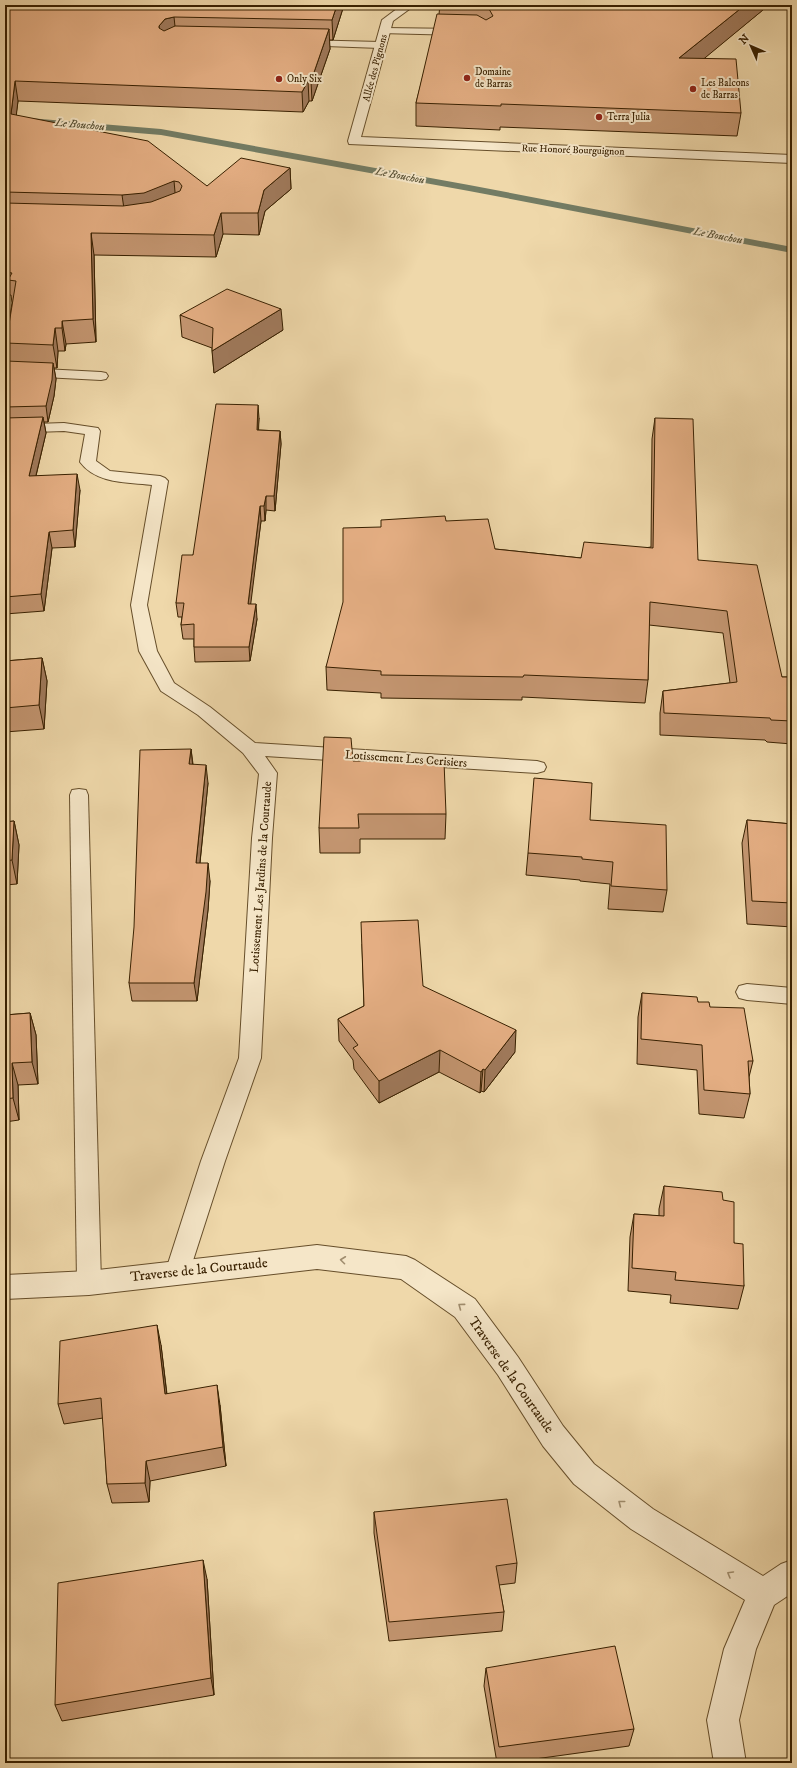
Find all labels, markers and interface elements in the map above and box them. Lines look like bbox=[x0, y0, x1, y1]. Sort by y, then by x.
north arrow bbox=[731, 26, 771, 66]
text: N bbox=[736, 31, 753, 48]
street label: Allée des Pignons bbox=[360, 32, 390, 103]
place label: Domaine de Barras bbox=[475, 66, 513, 90]
place label: Only Six bbox=[287, 73, 322, 85]
marker: Domaine de Barras bbox=[462, 73, 472, 83]
marker: Only Six bbox=[274, 74, 284, 84]
place label: Les Balcons de Barras bbox=[701, 77, 750, 101]
marker: Les Balcons de Barras bbox=[688, 84, 698, 94]
place label: Terra Julia bbox=[607, 111, 651, 123]
marker: Terra Julia bbox=[594, 112, 604, 122]
water label: Le Bouchou bbox=[54, 116, 106, 134]
street label: Rue Honoré Bourguignon bbox=[521, 142, 625, 158]
water label: Le Bouchou bbox=[373, 164, 426, 188]
water label: Le Bouchou bbox=[691, 224, 744, 248]
street label: Lotissement Les Cerisiers bbox=[345, 747, 467, 771]
street label: Lotissement Les Jardins de la Courtaude bbox=[247, 781, 275, 973]
street label: Traverse de la Courtaude bbox=[129, 1254, 269, 1286]
one-way arrow bbox=[340, 1256, 346, 1265]
one-way arrow bbox=[458, 1303, 465, 1310]
street label: Traverse de la Courtaude bbox=[464, 1313, 558, 1437]
one-way arrow bbox=[618, 1500, 625, 1507]
one-way arrow bbox=[726, 1571, 734, 1578]

